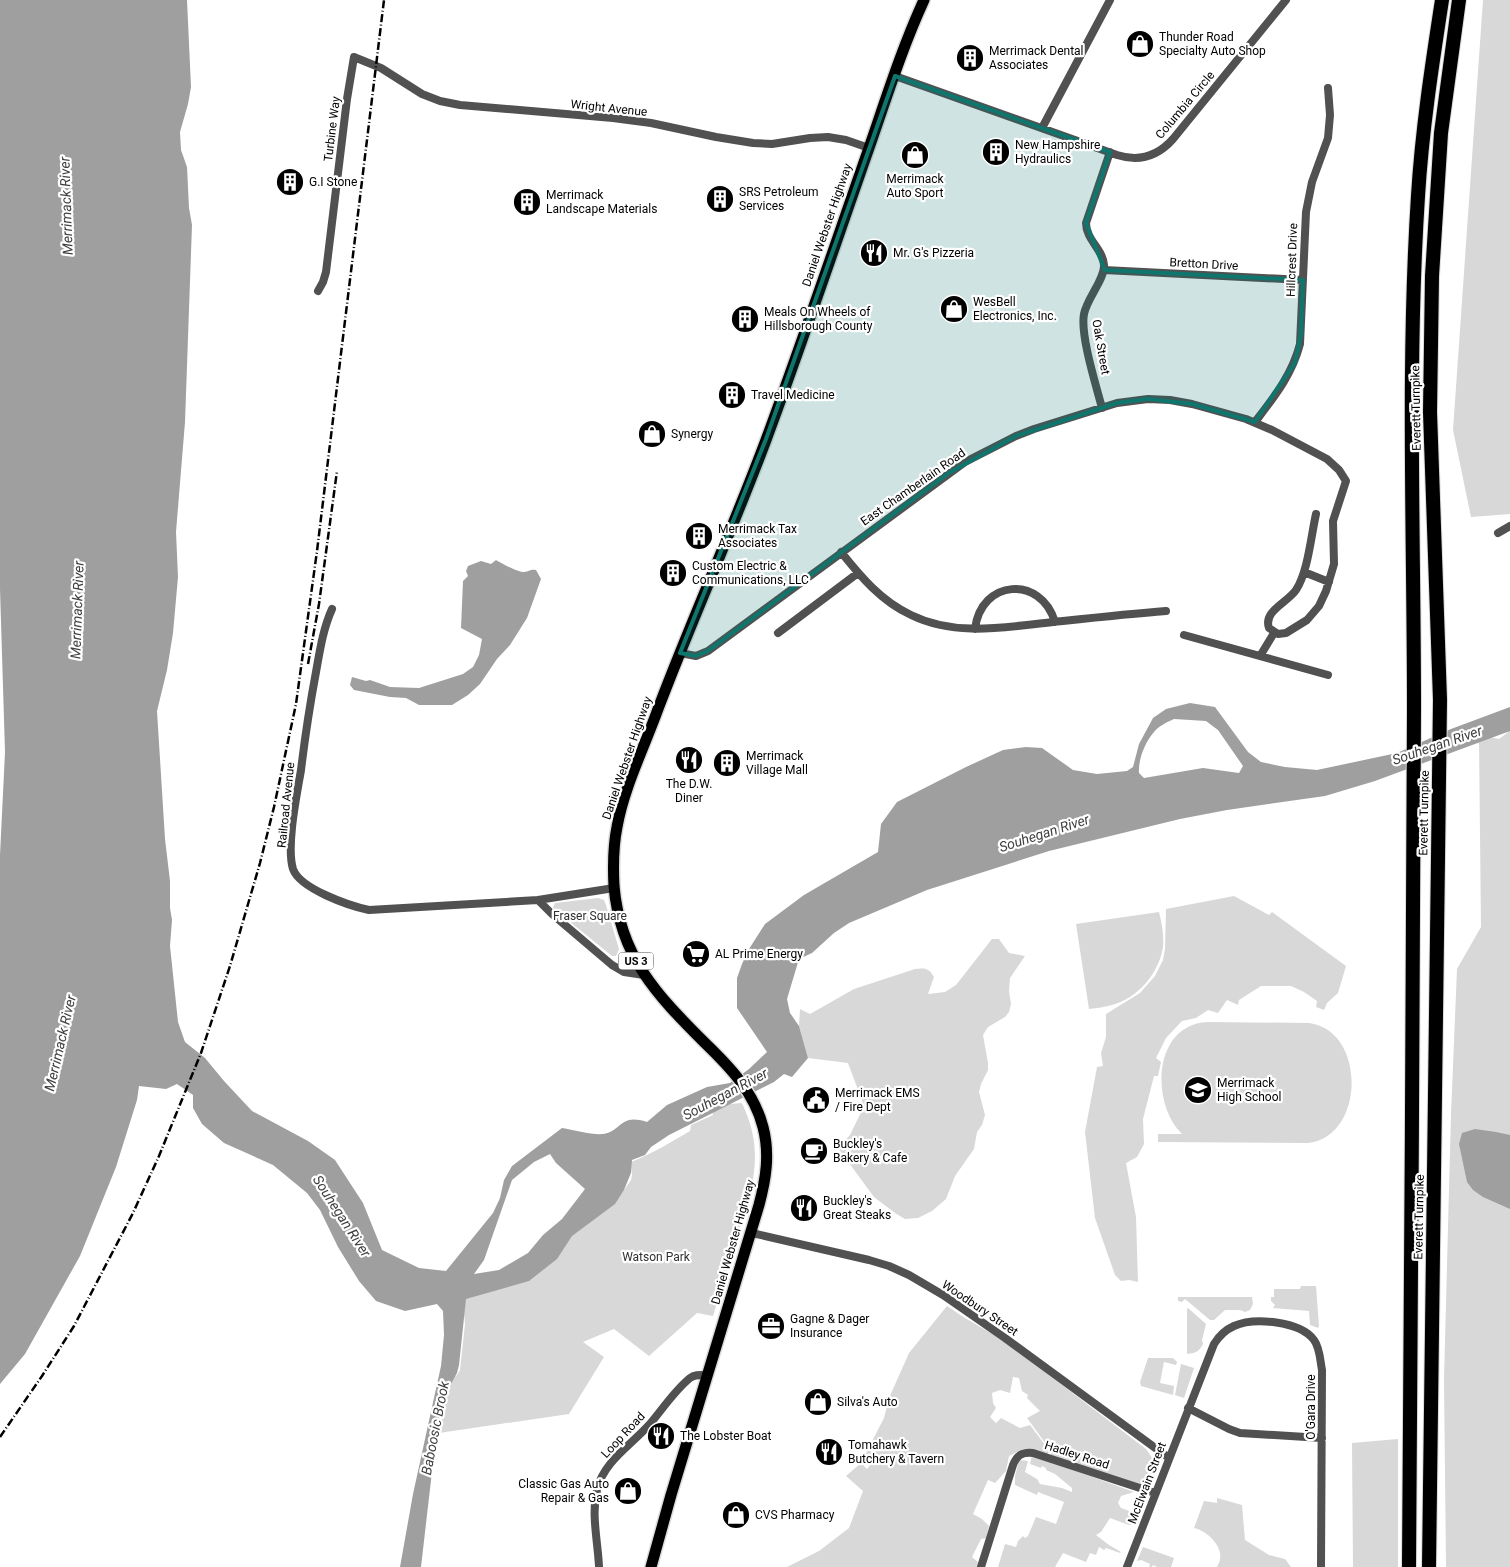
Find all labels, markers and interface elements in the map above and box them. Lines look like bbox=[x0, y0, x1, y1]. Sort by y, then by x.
shop icon: Thunder Road Specialty Auto Shop bbox=[1125, 29, 1155, 59]
place label: Thunder Road Specialty Auto Shop bbox=[1159, 30, 1266, 58]
building icon: Merrimack Dental Associates bbox=[955, 43, 985, 73]
place label: Merrimack Dental Associates bbox=[989, 44, 1084, 72]
street label: Columbia Circle bbox=[1153, 68, 1217, 142]
street label: Turbine Way bbox=[321, 95, 343, 162]
street label: Wright Avenue bbox=[570, 97, 648, 119]
building icon: New Hampshire Hydraulics bbox=[981, 137, 1011, 167]
place label: New Hampshire Hydraulics bbox=[1015, 138, 1100, 166]
shop icon: Merrimack Auto Sport bbox=[900, 140, 930, 170]
water label: Merrimack River bbox=[56, 156, 76, 255]
street label: Daniel Webster Highway bbox=[799, 161, 855, 288]
building icon: G.I Stone bbox=[275, 167, 305, 197]
place label: Merrimack Auto Sport bbox=[886, 172, 945, 200]
place label: G.I Stone bbox=[309, 175, 357, 189]
building icon: SRS Petroleum Services bbox=[705, 184, 735, 214]
place label: SRS Petroleum Services bbox=[739, 185, 819, 213]
building icon: Merrimack Landscape Materials bbox=[512, 187, 542, 217]
place label: Merrimack Landscape Materials bbox=[546, 188, 657, 216]
street label: Hillcrest Drive bbox=[1284, 223, 1300, 297]
restaurant icon: Mr. G's Pizzeria bbox=[859, 238, 889, 268]
place label: Mr. G's Pizzeria bbox=[893, 246, 974, 260]
street label: Bretton Drive bbox=[1169, 255, 1239, 273]
shop icon: WesBell Electronics, Inc. bbox=[939, 294, 969, 324]
place label: WesBell Electronics, Inc. bbox=[973, 295, 1057, 323]
building icon: Meals On Wheels of Hillsborough County bbox=[730, 304, 760, 334]
place label: Meals On Wheels of Hillsborough County bbox=[764, 305, 873, 333]
street label: Oak Street bbox=[1089, 318, 1113, 376]
street label: Everett Turnpike bbox=[1408, 365, 1424, 451]
building icon: Travel Medicine bbox=[717, 380, 747, 410]
place label: Travel Medicine bbox=[751, 388, 835, 402]
shop icon: Synergy bbox=[637, 419, 667, 449]
place label: Synergy bbox=[671, 427, 713, 441]
street label: East Chamberlain Road bbox=[858, 446, 968, 528]
building icon: Merrimack Tax Associates bbox=[684, 521, 714, 551]
place label: Merrimack Tax Associates bbox=[718, 522, 797, 550]
building icon: Custom Electric & Communications, LLC bbox=[658, 558, 688, 588]
place label: Custom Electric & Communications, LLC bbox=[692, 559, 809, 587]
water label: Merrimack River bbox=[67, 560, 87, 659]
street label: Daniel Webster Highway bbox=[599, 694, 655, 821]
water label: Souhegan River bbox=[1390, 722, 1484, 768]
restaurant icon: The D.W. Diner bbox=[674, 745, 704, 775]
building icon: Merrimack Village Mall bbox=[712, 748, 742, 778]
place label: Merrimack Village Mall bbox=[746, 749, 808, 777]
street label: Railroad Avenue bbox=[275, 761, 297, 849]
street label: Everett Turnpike bbox=[1416, 770, 1432, 856]
place label: The D.W. Diner bbox=[666, 777, 712, 805]
water label: Souhegan River bbox=[997, 811, 1091, 855]
park label: Fraser Square bbox=[553, 909, 627, 923]
supermarket icon: AL Prime Energy bbox=[681, 939, 711, 969]
place label: AL Prime Energy bbox=[715, 947, 803, 961]
road number: US 3 bbox=[618, 952, 654, 969]
water label: Merrimack River bbox=[41, 993, 79, 1093]
water label: Souhegan River bbox=[680, 1065, 771, 1123]
school or university icon: Merrimack High School bbox=[1183, 1075, 1213, 1105]
place label: Merrimack High School bbox=[1217, 1076, 1281, 1104]
public building icon: Merrimack EMS / Fire Dept bbox=[801, 1085, 831, 1115]
place label: Merrimack EMS / Fire Dept bbox=[835, 1086, 920, 1114]
cafe icon: Buckley's Bakery & Cafe bbox=[799, 1136, 829, 1166]
place label: Buckley's Bakery & Cafe bbox=[833, 1137, 907, 1165]
water label: Souhegan River bbox=[310, 1172, 374, 1260]
street label: Everett Turnpike bbox=[1411, 1174, 1427, 1260]
street label: Daniel Webster Highway bbox=[708, 1178, 758, 1306]
restaurant icon: Buckley's Great Steaks bbox=[789, 1193, 819, 1223]
place label: Buckley's Great Steaks bbox=[823, 1194, 891, 1222]
park label: Watson Park bbox=[622, 1250, 691, 1264]
street label: Woodbury Street bbox=[939, 1277, 1021, 1339]
office icon: Gagne & Dager Insurance bbox=[756, 1311, 786, 1341]
place label: Gagne & Dager Insurance bbox=[790, 1312, 869, 1340]
street label: O'Gara Drive bbox=[1304, 1374, 1318, 1440]
water label: Baboosic Brook bbox=[418, 1379, 452, 1476]
shop icon: Silva's Auto bbox=[803, 1387, 833, 1417]
place label: Silva's Auto bbox=[837, 1395, 898, 1409]
street label: Loop Road bbox=[598, 1409, 648, 1461]
restaurant icon: The Lobster Boat bbox=[646, 1421, 676, 1451]
place label: The Lobster Boat bbox=[680, 1429, 772, 1443]
restaurant icon: Tomahawk Butchery & Tavern bbox=[814, 1437, 844, 1467]
place label: Tomahawk Butchery & Tavern bbox=[848, 1438, 944, 1466]
street label: Hadley Road bbox=[1043, 1438, 1111, 1472]
street label: McElwain Street bbox=[1125, 1440, 1169, 1526]
shop icon: Classic Gas Auto Repair & Gas bbox=[613, 1476, 643, 1506]
place label: Classic Gas Auto Repair & Gas bbox=[518, 1477, 609, 1505]
shop icon: CVS Pharmacy bbox=[721, 1500, 751, 1530]
place label: CVS Pharmacy bbox=[755, 1508, 835, 1522]

